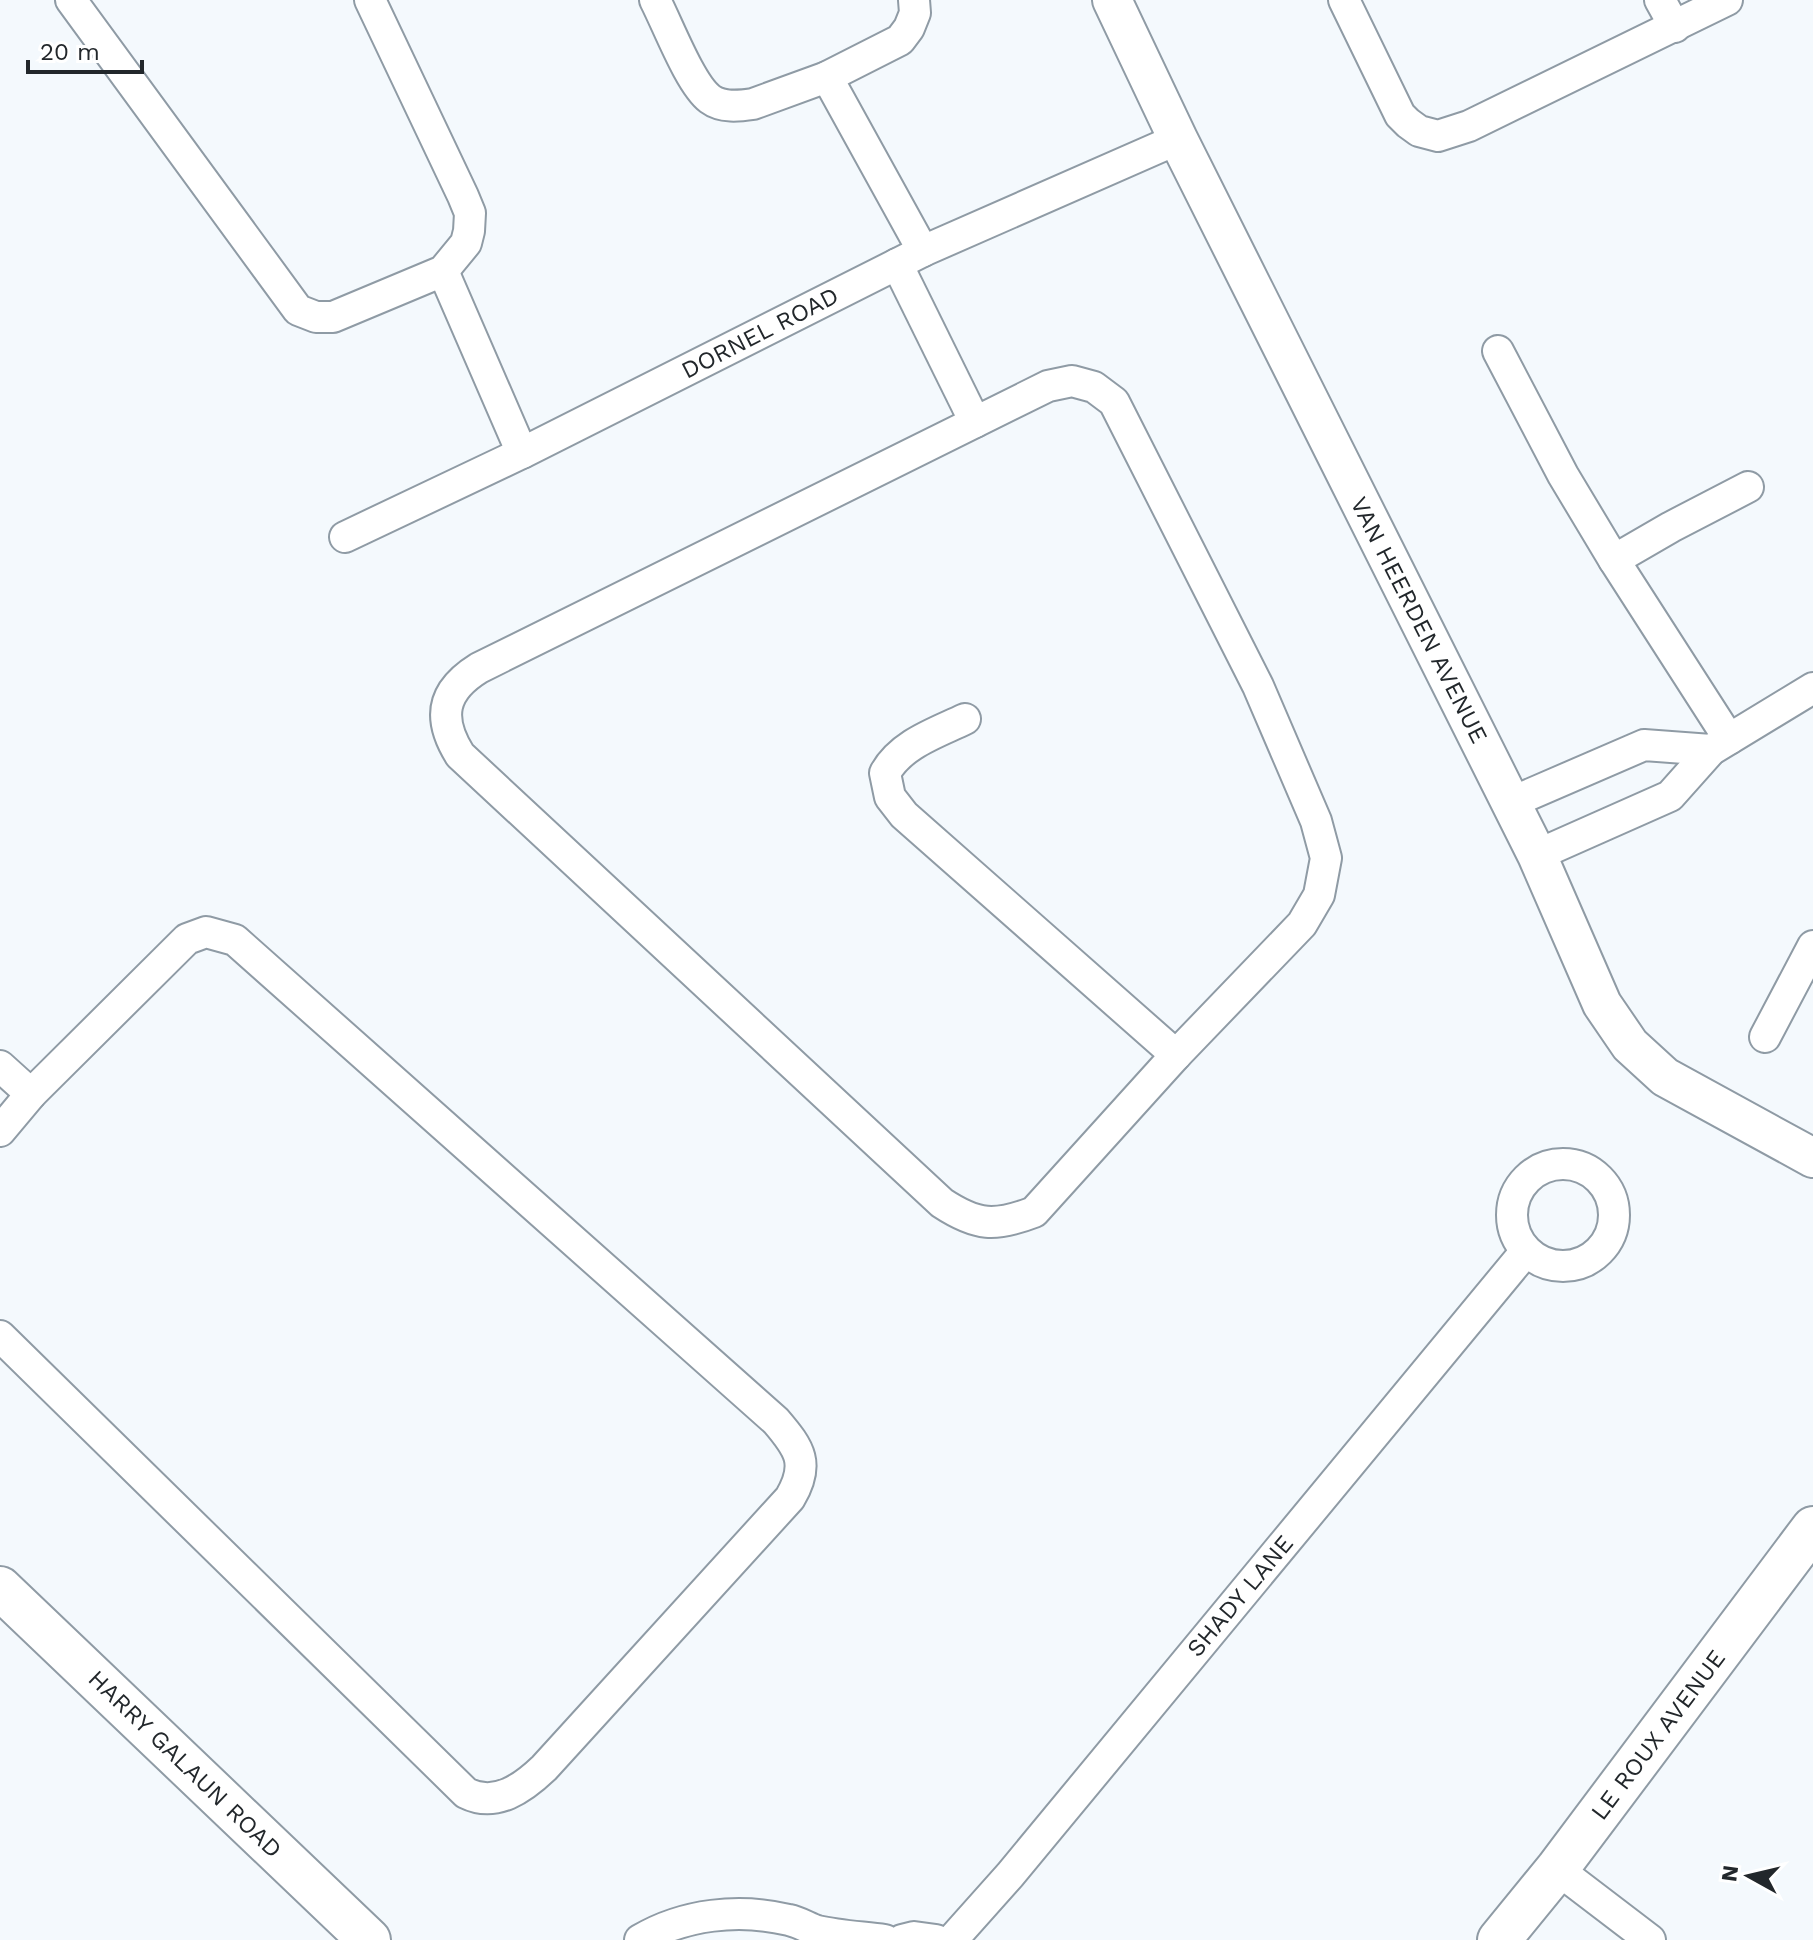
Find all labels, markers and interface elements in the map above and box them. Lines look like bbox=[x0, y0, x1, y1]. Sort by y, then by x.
scale bar bbox=[28, 24, 142, 74]
text: 20 m bbox=[40, 38, 100, 66]
street label: DORNEL ROAD bbox=[677, 281, 843, 385]
street label: VAN HEERDEN AVENUE bbox=[1345, 492, 1493, 748]
street label: SHADY LANE bbox=[1181, 1530, 1299, 1662]
street label: LE ROUX AVENUE bbox=[1585, 1645, 1731, 1825]
street label: HARRY GALAUN ROAD bbox=[83, 1664, 287, 1864]
north arrow bbox=[1709, 1836, 1789, 1916]
text: N bbox=[1716, 1863, 1743, 1883]

